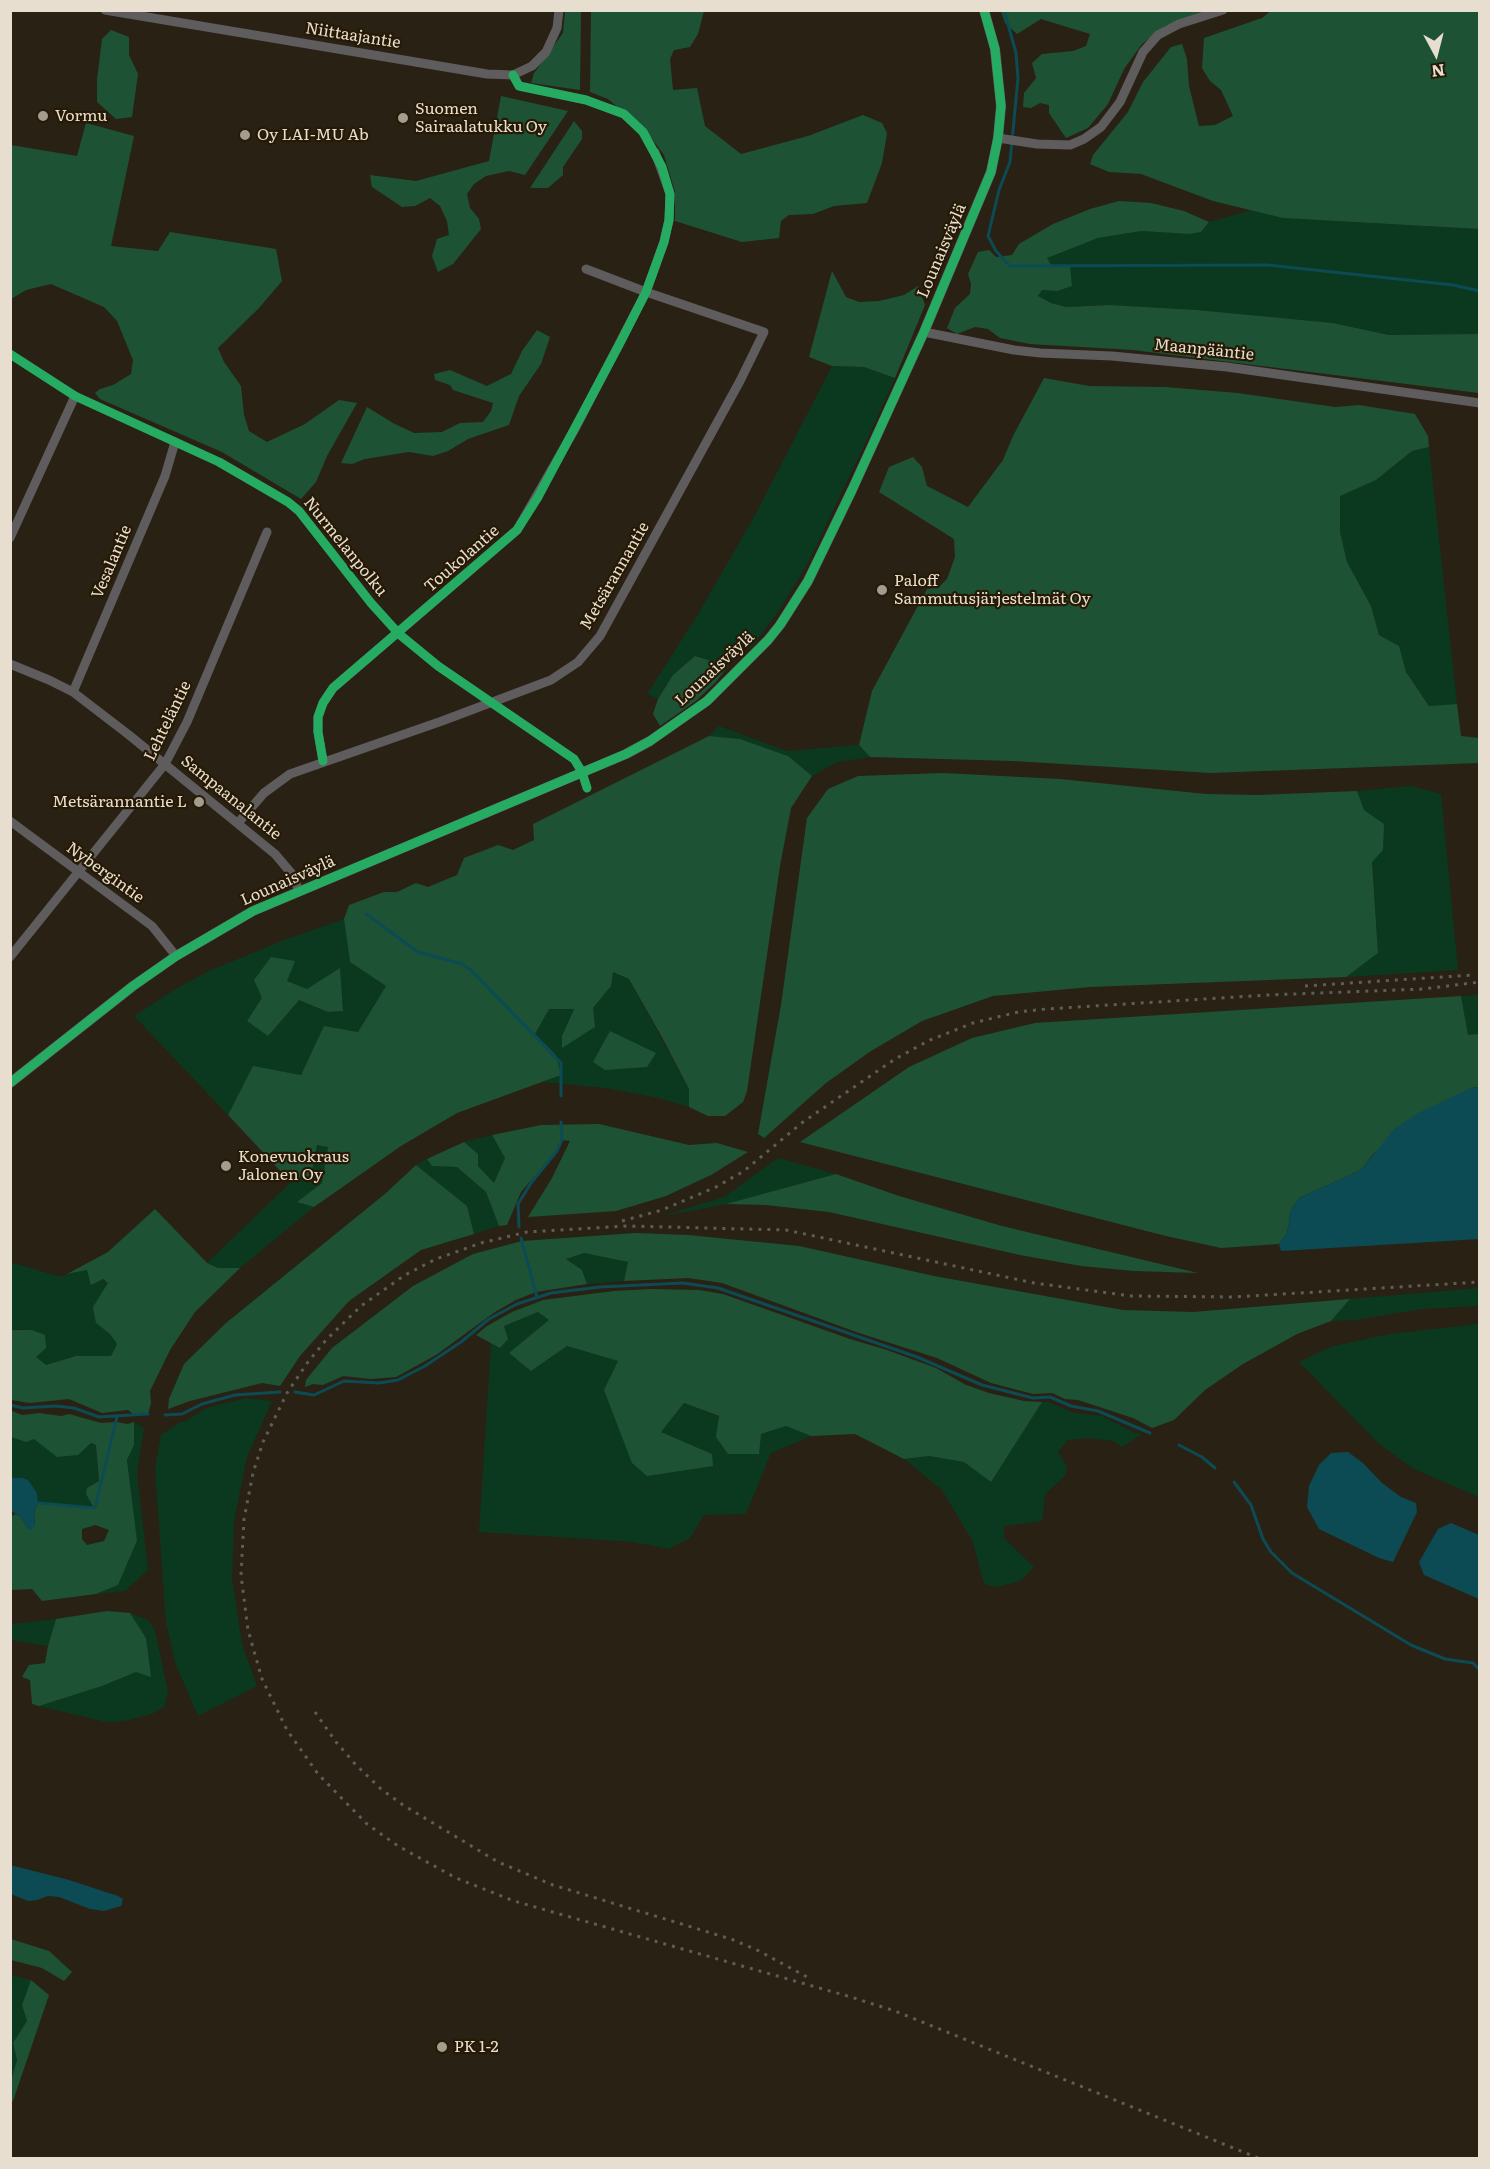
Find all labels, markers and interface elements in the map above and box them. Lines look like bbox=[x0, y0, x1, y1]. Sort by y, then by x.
street label: Niittaajantie bbox=[304, 19, 402, 53]
north arrow bbox=[1406, 24, 1466, 84]
text: N bbox=[1430, 59, 1446, 85]
place label: Suomen Sairaalatukku Oy bbox=[415, 99, 547, 137]
place label: Vormu bbox=[55, 106, 107, 126]
marker: Vormu bbox=[36, 109, 50, 123]
marker: Suomen Sairaalatukku Oy bbox=[396, 111, 410, 125]
place label: Oy LAI-MU Ab bbox=[257, 125, 369, 145]
marker: Oy LAI-MU Ab bbox=[238, 128, 252, 142]
street label: Lounaisväylä bbox=[913, 201, 971, 301]
street label: Maanpääntie bbox=[1153, 335, 1255, 365]
street label: Nurmelanpolku bbox=[299, 493, 391, 601]
street label: Metsärannantie bbox=[576, 519, 654, 633]
street label: Toukolantie bbox=[421, 521, 503, 597]
street label: Vesalantie bbox=[88, 522, 136, 602]
place label: Paloff Sammutusjärjestelmät Oy bbox=[894, 571, 1091, 609]
marker: Paloff Sammutusjärjestelmät Oy bbox=[875, 583, 889, 597]
street label: Lounaisväylä bbox=[672, 628, 758, 710]
street label: Lehteläntie bbox=[140, 678, 196, 764]
street label: Sampaanalantie bbox=[177, 752, 285, 844]
place label: Metsärannantie L bbox=[52, 792, 187, 812]
marker: Metsärannantie L bbox=[192, 795, 206, 809]
street label: Nybergintie bbox=[62, 838, 148, 908]
street label: Lounaisväylä bbox=[238, 852, 338, 910]
place label: Konevuokraus Jalonen Oy bbox=[238, 1147, 349, 1185]
marker: Konevuokraus Jalonen Oy bbox=[219, 1159, 233, 1173]
place label: PK 1-2 bbox=[454, 2037, 499, 2057]
marker: PK 1-2 bbox=[435, 2040, 449, 2054]

